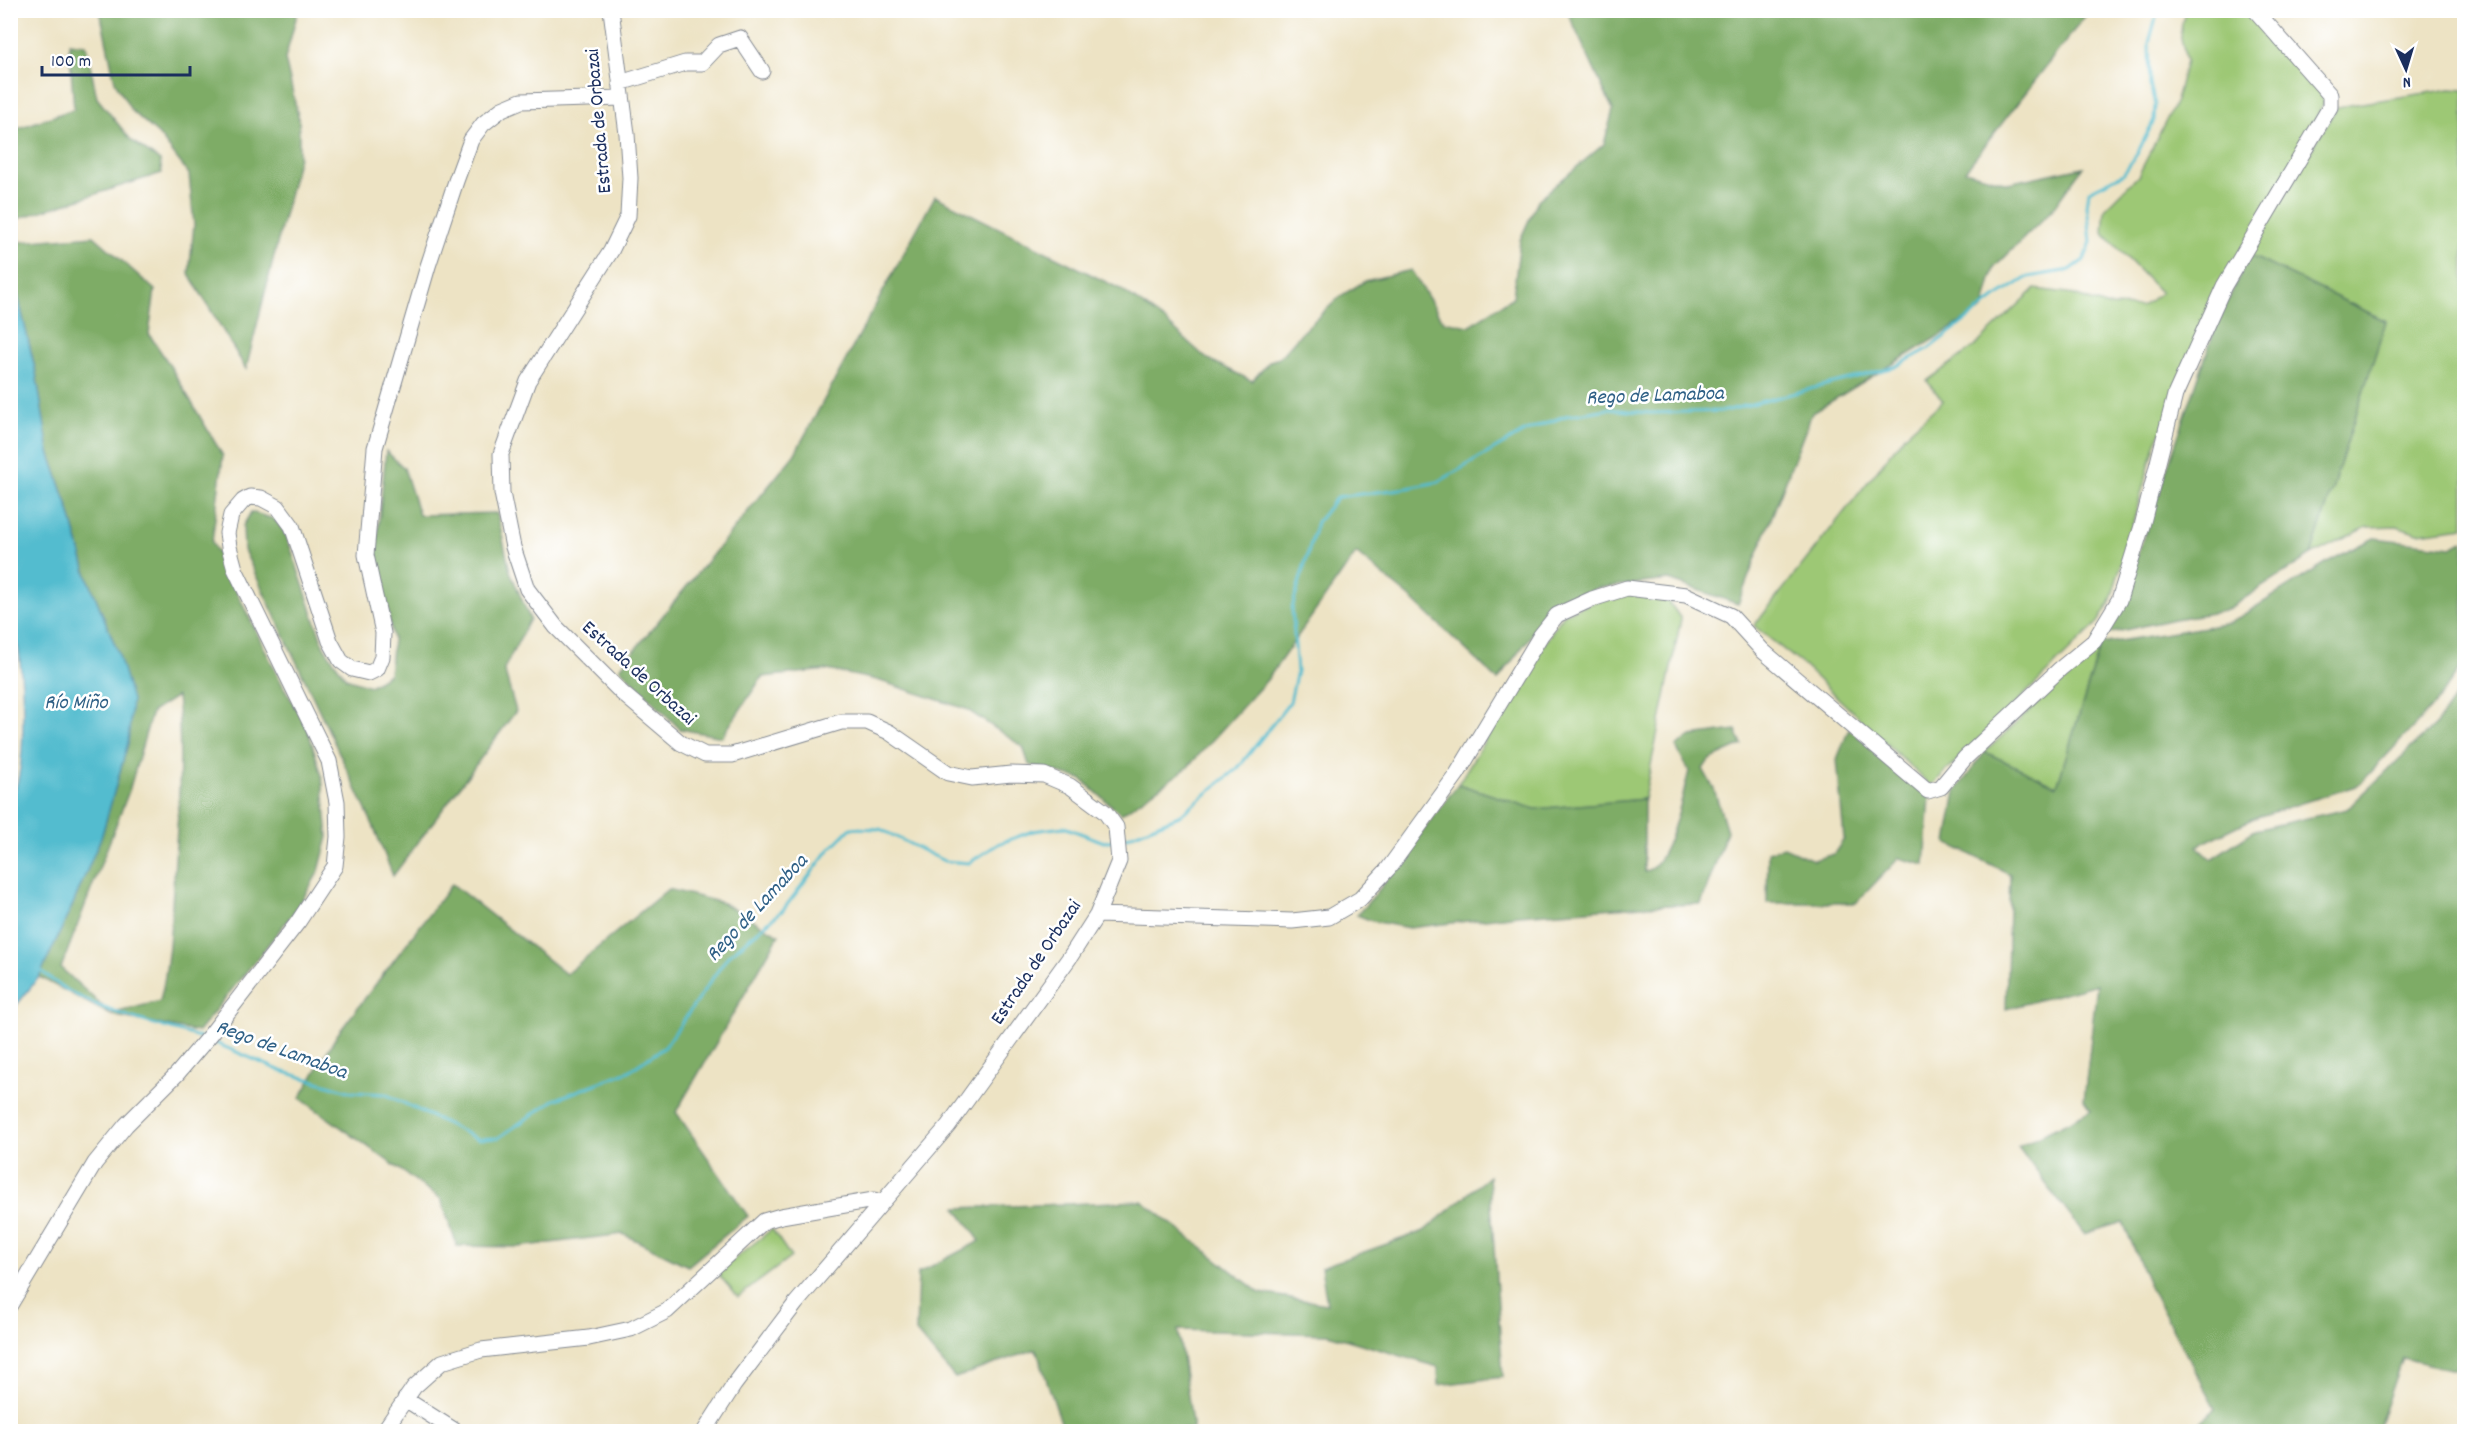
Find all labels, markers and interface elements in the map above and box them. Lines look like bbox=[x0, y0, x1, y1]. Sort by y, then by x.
scale bar bbox=[42, 39, 190, 77]
north arrow bbox=[2376, 39, 2436, 99]
street label: Estrada de Orbazai bbox=[580, 47, 620, 195]
text: 100 m bbox=[51, 50, 91, 75]
text: N bbox=[2402, 70, 2412, 93]
water label: Rego de Lamaboa bbox=[1586, 380, 1725, 414]
street label: Estrada de Orbazai bbox=[575, 615, 702, 733]
water label: Río Miño bbox=[44, 689, 109, 719]
water label: Rego de Lamaboa bbox=[700, 848, 817, 970]
street label: Estrada de Orbazai bbox=[985, 895, 1089, 1031]
water label: Rego de Lamaboa bbox=[211, 1013, 352, 1089]

